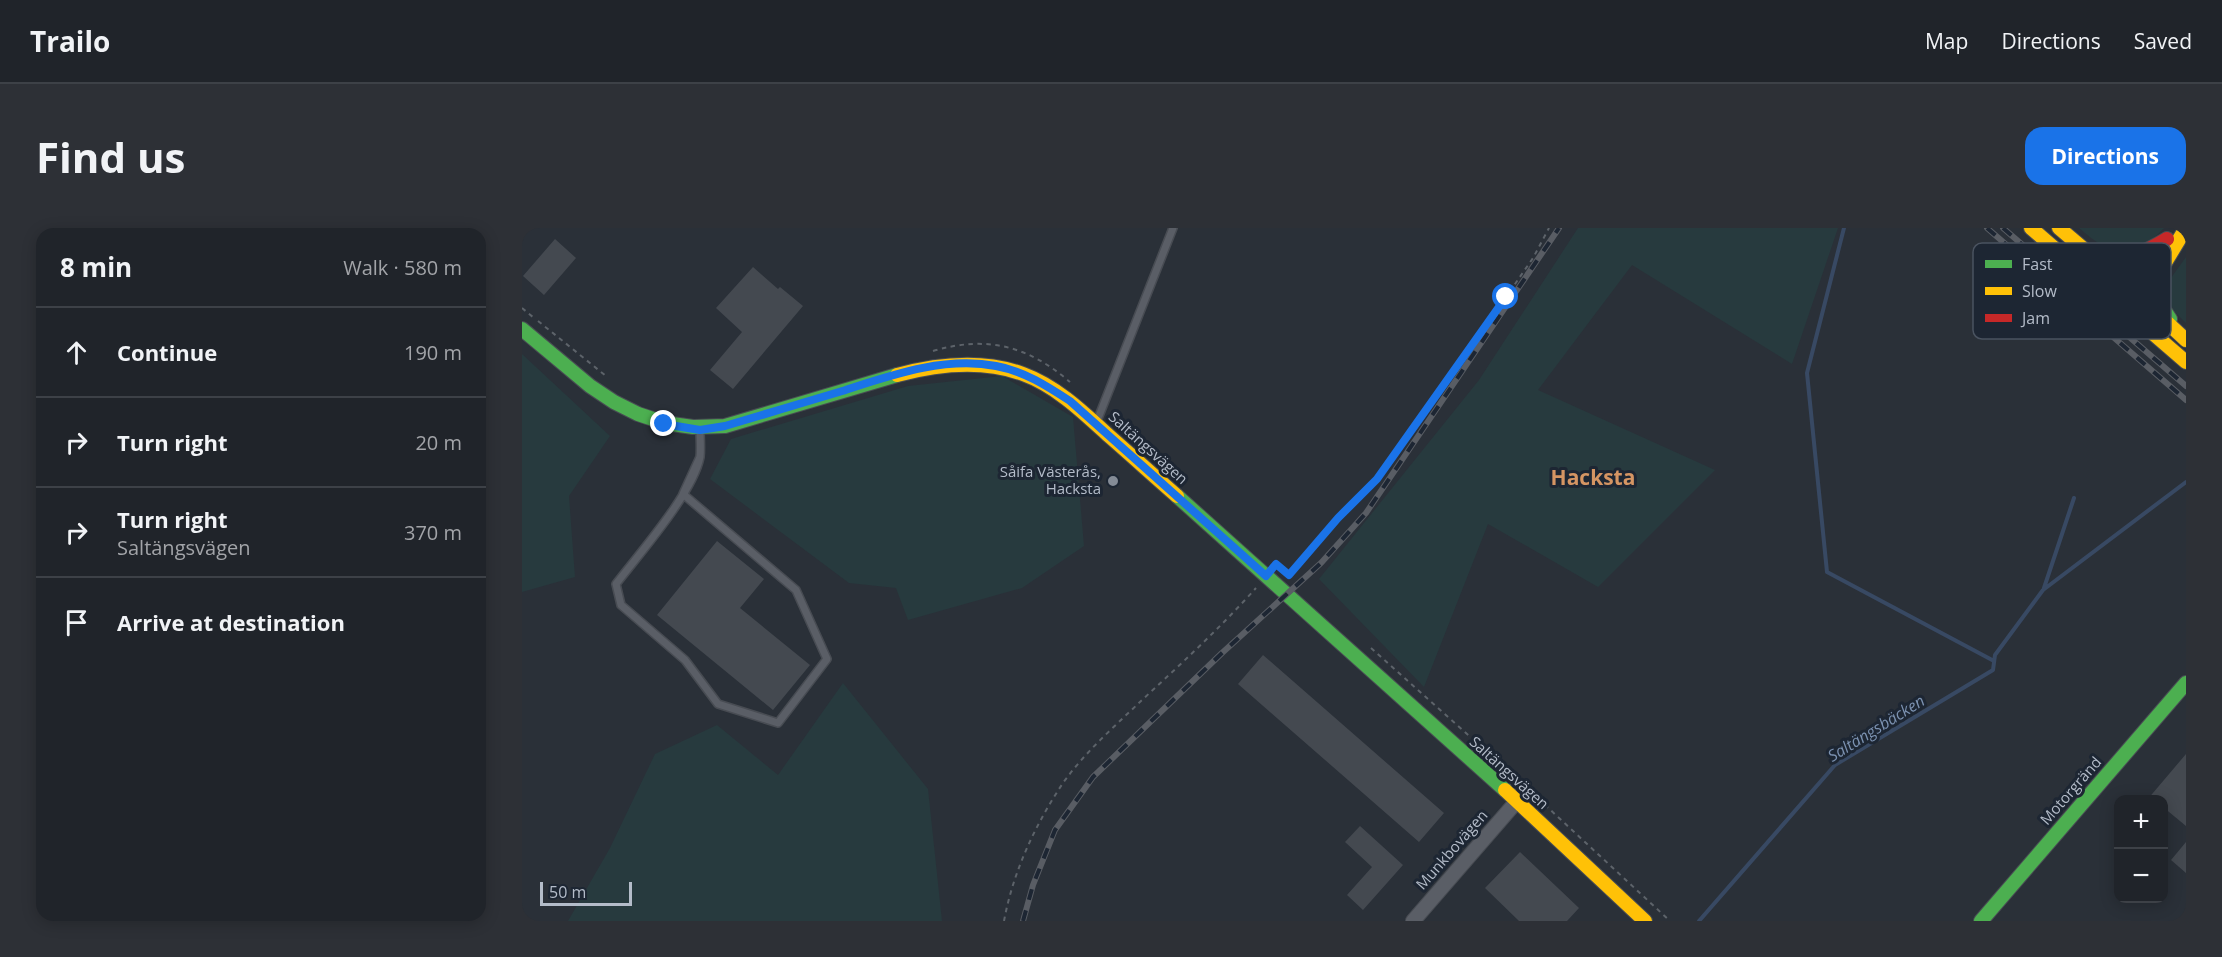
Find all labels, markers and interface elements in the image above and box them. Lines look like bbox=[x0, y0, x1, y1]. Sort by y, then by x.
text: Trailo bbox=[30, 22, 110, 60]
text: Map bbox=[1925, 27, 1968, 55]
text: Directions bbox=[2001, 27, 2101, 55]
text: Saved bbox=[2134, 27, 2192, 55]
button: Directions bbox=[2025, 127, 2186, 185]
text: Find us bbox=[36, 128, 185, 185]
legend bbox=[1973, 243, 2171, 339]
text: 8 min bbox=[60, 249, 132, 285]
text: Fast bbox=[2022, 253, 2053, 275]
text: Walk · 580 m bbox=[343, 254, 462, 281]
text: Slow bbox=[2022, 280, 2057, 302]
route start bbox=[1492, 283, 1518, 309]
text: Jam bbox=[2020, 307, 2050, 329]
icon: ahead bbox=[60, 336, 93, 369]
text: Continue bbox=[117, 337, 217, 367]
text: 190 m bbox=[404, 339, 462, 366]
street label: Saltängsvägen bbox=[1105, 406, 1193, 488]
route end bbox=[650, 410, 676, 436]
icon: right bbox=[60, 426, 93, 459]
text: Turn right bbox=[117, 427, 228, 457]
text: 20 m bbox=[415, 429, 462, 456]
place label: Såifa Västerås, Hacksta bbox=[1000, 461, 1101, 498]
district label: Hacksta bbox=[1551, 463, 1635, 491]
marker: Såifa Västerås, Hacksta bbox=[1106, 474, 1120, 488]
text: Turn right bbox=[117, 504, 228, 534]
icon: right bbox=[60, 516, 93, 549]
text: 370 m bbox=[404, 519, 462, 546]
text: Saltängsvägen bbox=[117, 534, 251, 561]
icon: arrive bbox=[60, 606, 93, 639]
text: Arrive at destination bbox=[117, 607, 345, 637]
water label: Saltängsbäcken bbox=[1823, 689, 1929, 767]
street label: Saltängsvägen bbox=[1466, 731, 1554, 813]
street label: Motorgränd bbox=[2035, 752, 2105, 829]
map controls bbox=[2114, 795, 2168, 903]
button: + bbox=[2114, 795, 2168, 849]
street label: Munkbovägen bbox=[1411, 805, 1491, 893]
button: − bbox=[2114, 849, 2168, 903]
scale bar bbox=[540, 879, 632, 906]
text: 50 m bbox=[549, 881, 586, 903]

